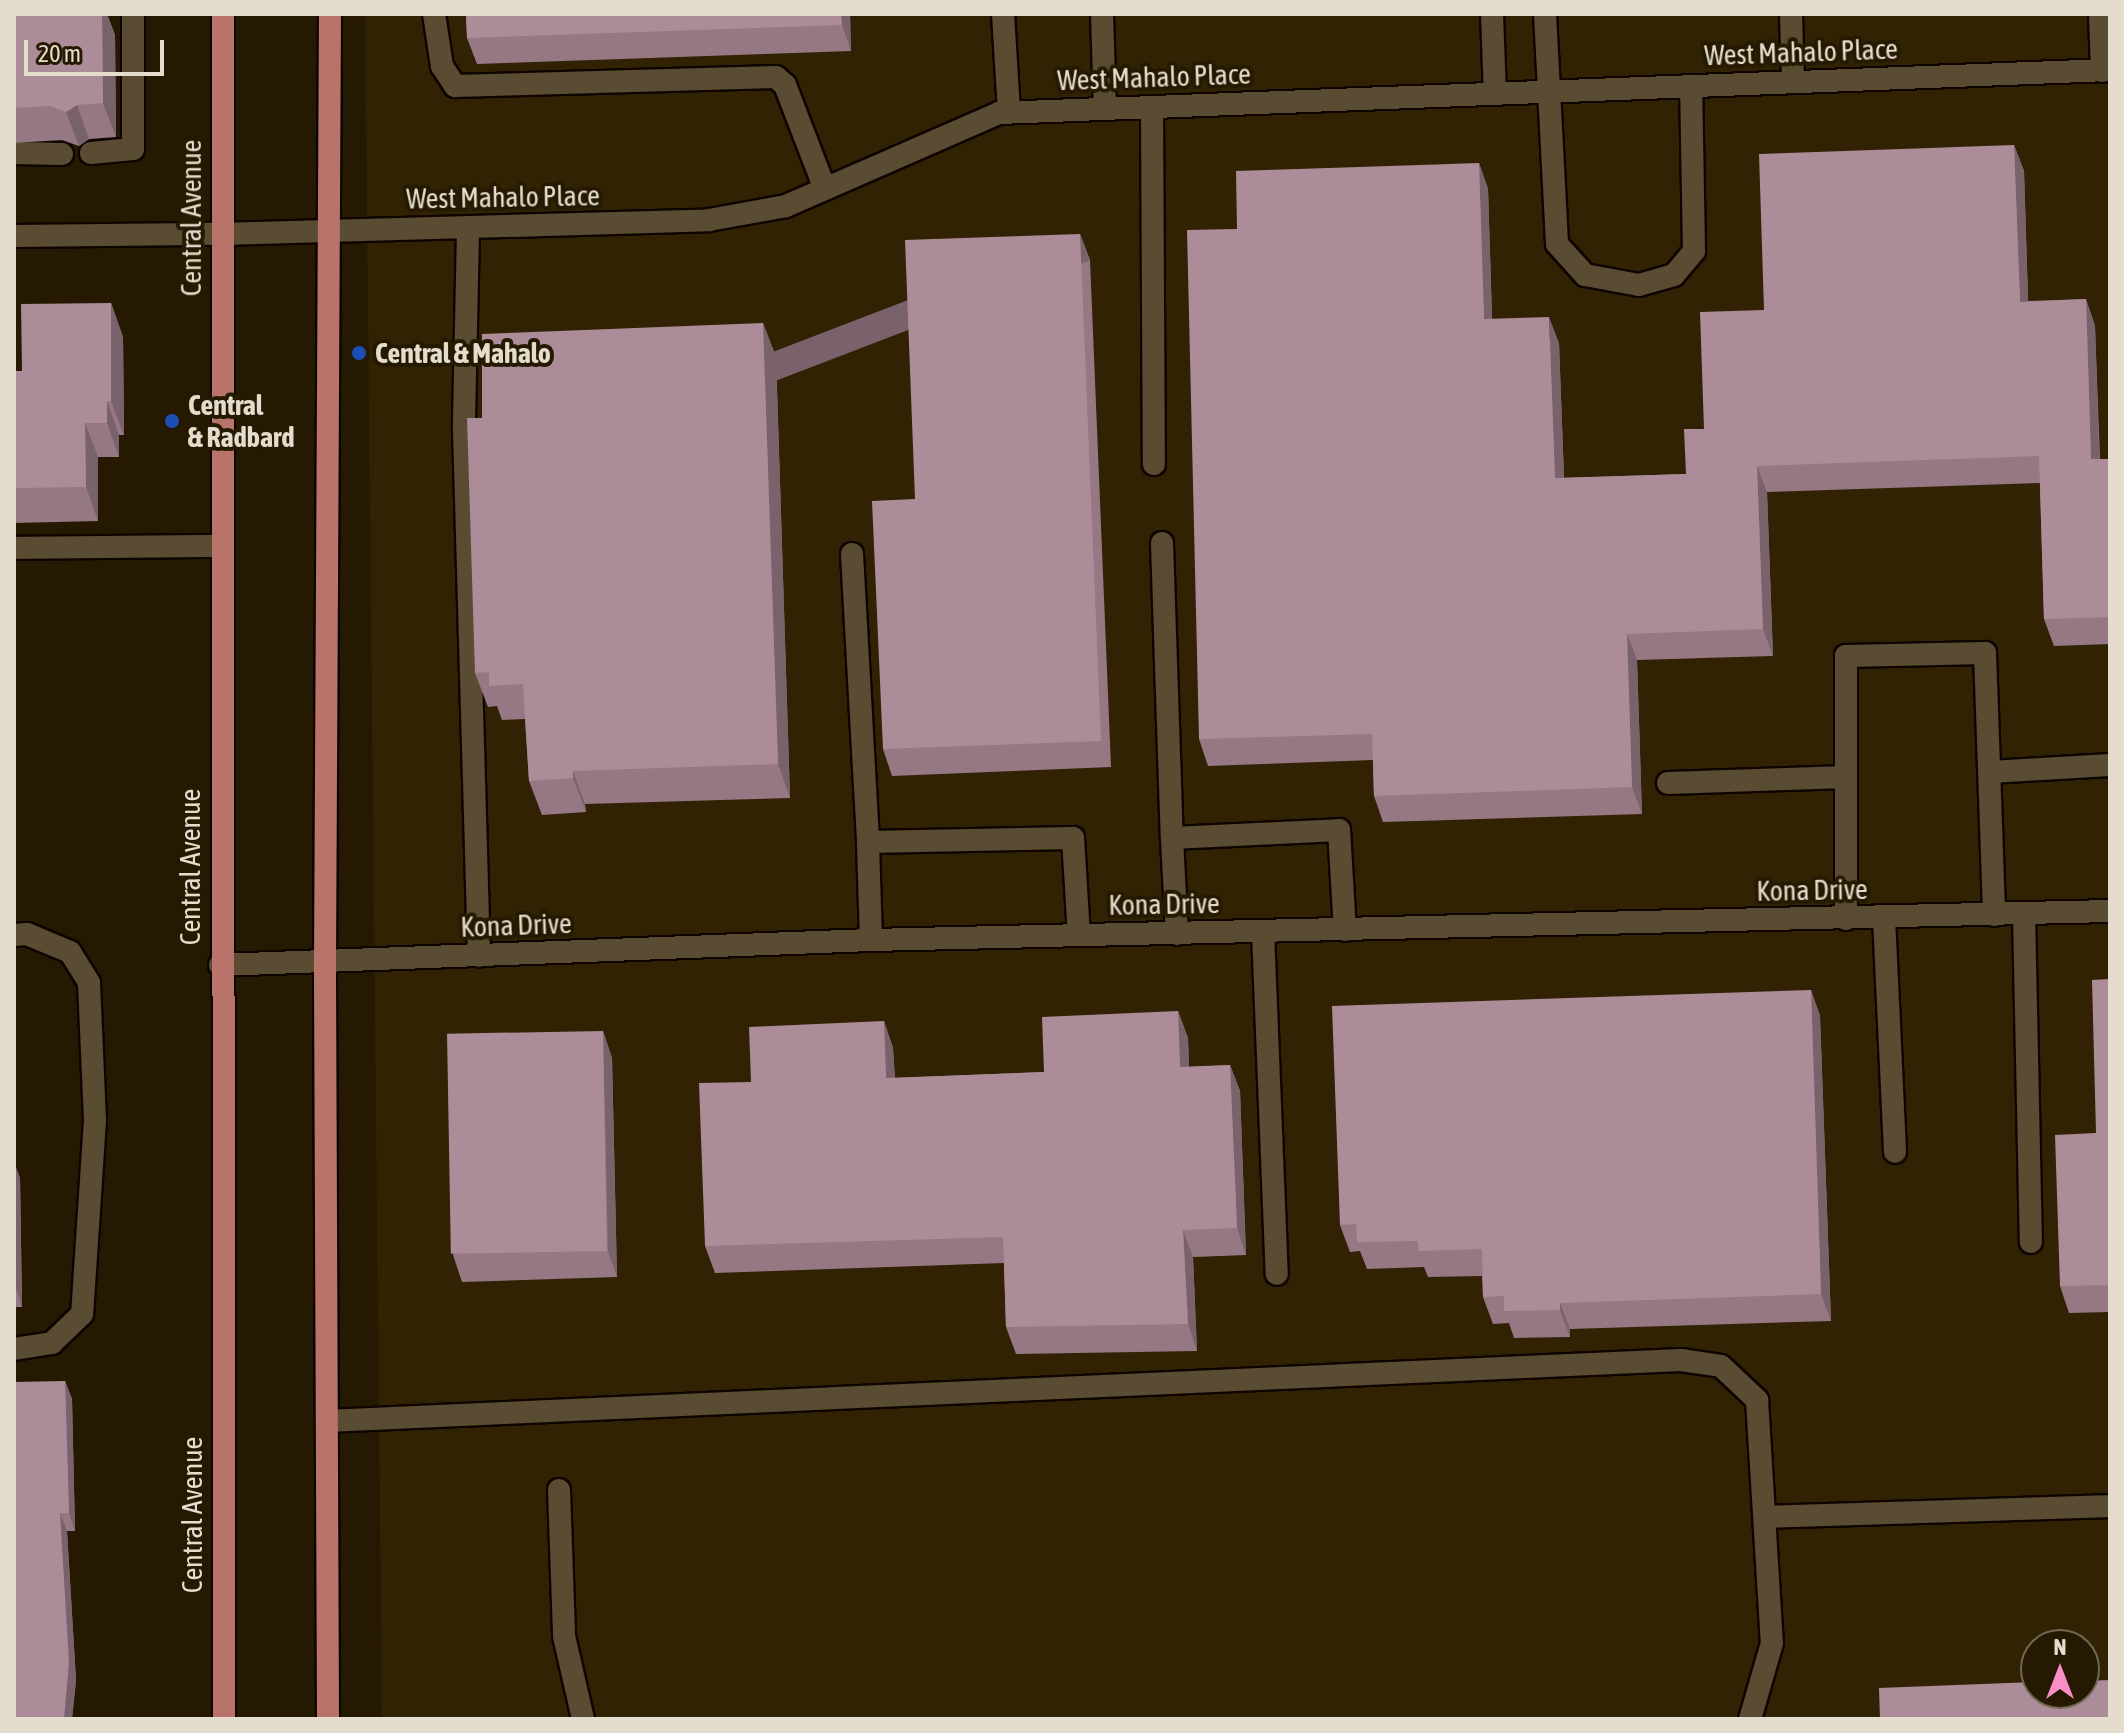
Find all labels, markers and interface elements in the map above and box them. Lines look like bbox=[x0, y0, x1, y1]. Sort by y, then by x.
scale bar bbox=[28, 24, 168, 74]
street label: West Mahalo Place bbox=[1704, 32, 1898, 72]
text: 20 m bbox=[38, 40, 81, 67]
street label: West Mahalo Place bbox=[1057, 57, 1251, 97]
street label: Central Avenue bbox=[174, 140, 208, 296]
street label: West Mahalo Place bbox=[406, 179, 600, 215]
place label: Central & Mahalo bbox=[375, 336, 551, 370]
marker: Central & Mahalo bbox=[350, 344, 368, 362]
place label: Central & Radbard bbox=[188, 388, 295, 454]
marker: Central & Radbard bbox=[163, 412, 181, 430]
street label: Central Avenue bbox=[173, 789, 207, 945]
street label: Kona Drive bbox=[1756, 872, 1868, 908]
street label: Kona Drive bbox=[1108, 886, 1220, 922]
street label: Kona Drive bbox=[460, 906, 572, 944]
street label: Central Avenue bbox=[175, 1437, 209, 1593]
north arrow bbox=[2020, 1629, 2100, 1709]
text: N bbox=[2054, 1634, 2066, 1660]

